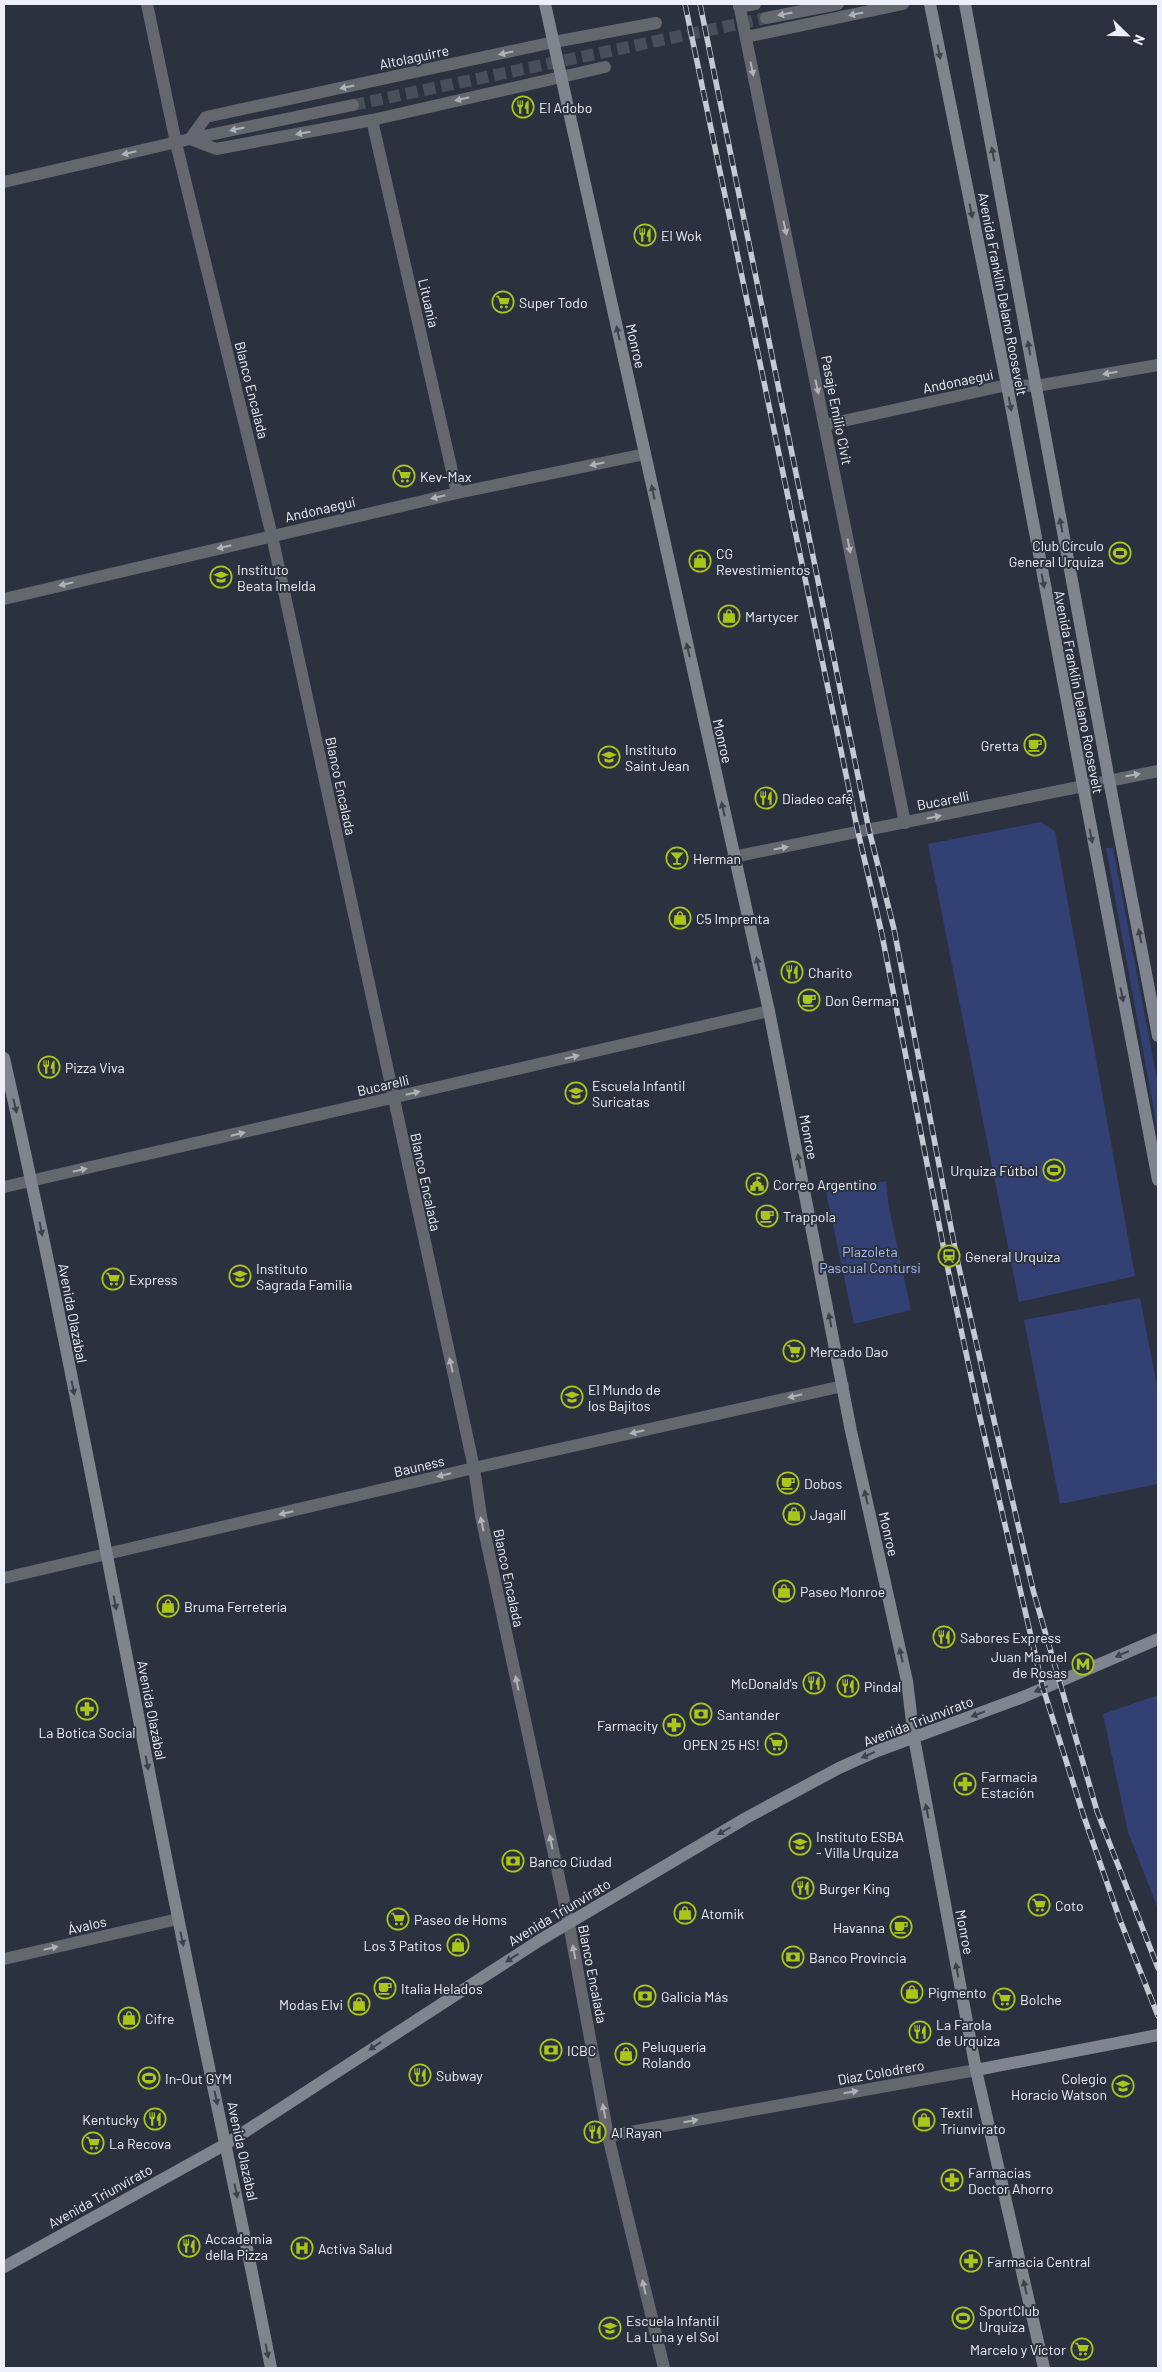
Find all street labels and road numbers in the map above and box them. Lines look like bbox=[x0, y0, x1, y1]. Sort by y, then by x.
street label: Altolaguirre bbox=[378, 41, 450, 73]
street label: Avenida Franklin Delano Roosevelt bbox=[975, 191, 1031, 397]
street label: Lituania bbox=[415, 277, 443, 329]
street label: Monroe bbox=[623, 322, 649, 370]
street label: Blanco Encalada bbox=[232, 340, 272, 440]
street label: Pasaje Emilio Civit bbox=[818, 354, 856, 466]
street label: Andonaegui bbox=[921, 365, 995, 397]
street label: Andonaegui bbox=[283, 493, 357, 525]
street label: Avenida Franklin Delano Roosevelt bbox=[1051, 589, 1107, 795]
street label: Monroe bbox=[710, 717, 736, 765]
street label: Blanco Encalada bbox=[322, 735, 360, 837]
street label: Bucarelli bbox=[915, 787, 971, 813]
street label: Bucarelli bbox=[355, 1071, 411, 1099]
street label: Monroe bbox=[796, 1113, 822, 1161]
street label: Blanco Encalada bbox=[407, 1131, 445, 1233]
street label: Avenida Olazábal bbox=[55, 1262, 91, 1364]
street label: Bauness bbox=[392, 1452, 446, 1480]
street label: Monroe bbox=[876, 1510, 902, 1558]
street label: Blanco Encalada bbox=[490, 1527, 528, 1629]
street label: Avenida Olazábal bbox=[134, 1659, 170, 1761]
street label: Avenida Triunvirato bbox=[861, 1692, 975, 1750]
street label: Avenida Triunvirato bbox=[505, 1875, 613, 1949]
street label: Monroe bbox=[952, 1908, 978, 1956]
street label: Ávalos bbox=[66, 1912, 108, 1938]
street label: Blanco Encalada bbox=[575, 1923, 611, 2025]
street label: Díaz Colodrero bbox=[836, 2056, 926, 2088]
street label: Avenida Olazábal bbox=[224, 2100, 262, 2202]
street label: Avenida Triunvirato bbox=[45, 2160, 155, 2232]

